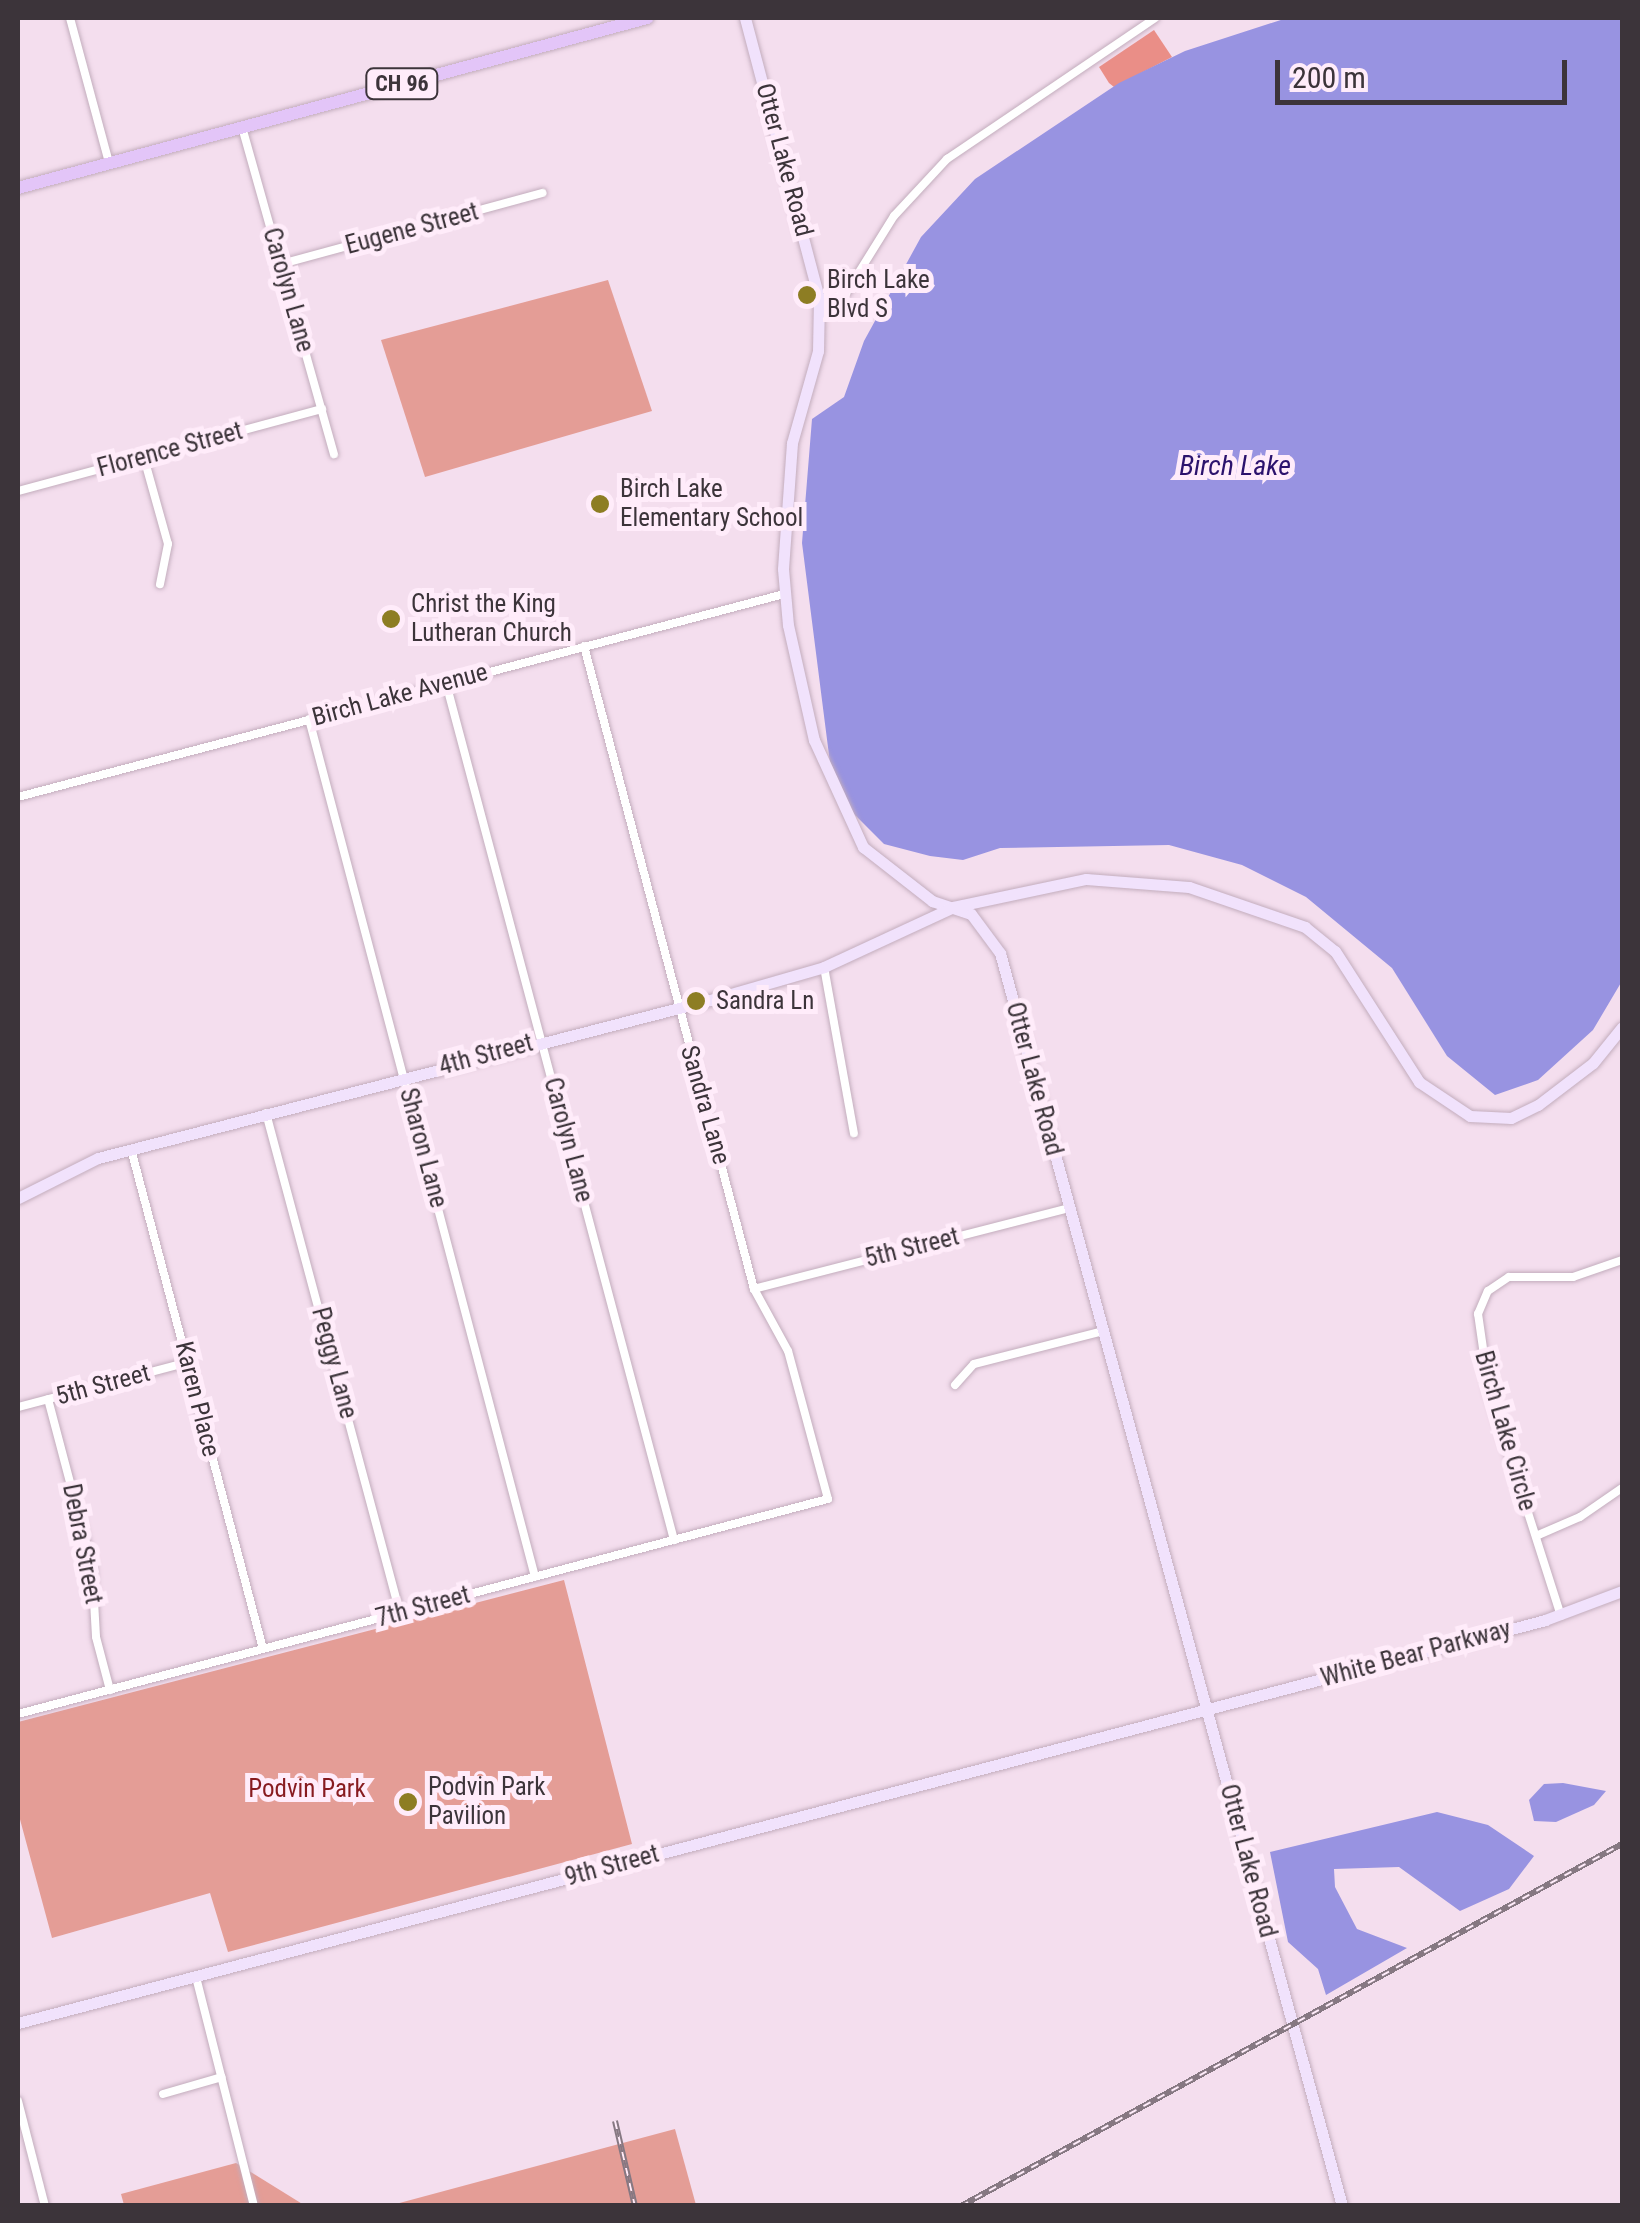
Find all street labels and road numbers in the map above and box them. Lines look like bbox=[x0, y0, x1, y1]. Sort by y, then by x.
road number: CH 96 bbox=[364, 67, 440, 101]
street label: Otter Lake Road bbox=[749, 80, 819, 240]
street label: Eugene Street bbox=[342, 197, 482, 261]
street label: Carolyn Lane bbox=[256, 224, 320, 356]
street label: Florence Street bbox=[94, 416, 246, 484]
street label: Birch Lake Avenue bbox=[309, 657, 491, 733]
street label: Otter Lake Road bbox=[999, 999, 1069, 1159]
street label: 4th Street bbox=[436, 1028, 536, 1082]
street label: Sandra Lane bbox=[674, 1042, 736, 1168]
street label: Carolyn Lane bbox=[537, 1074, 599, 1206]
street label: Sharon Lane bbox=[393, 1085, 453, 1211]
street label: 5th Street bbox=[862, 1222, 962, 1274]
street label: Peggy Lane bbox=[305, 1304, 363, 1422]
street label: Karen Place bbox=[168, 1338, 226, 1460]
street label: Birch Lake Circle bbox=[1468, 1348, 1542, 1514]
street label: 5th Street bbox=[53, 1358, 153, 1412]
street label: Debra Street bbox=[56, 1481, 108, 1607]
street label: 7th Street bbox=[373, 1580, 473, 1634]
street label: White Bear Parkway bbox=[1318, 1614, 1514, 1694]
street label: Otter Lake Road bbox=[1213, 1781, 1283, 1941]
street label: 9th Street bbox=[562, 1839, 662, 1893]

